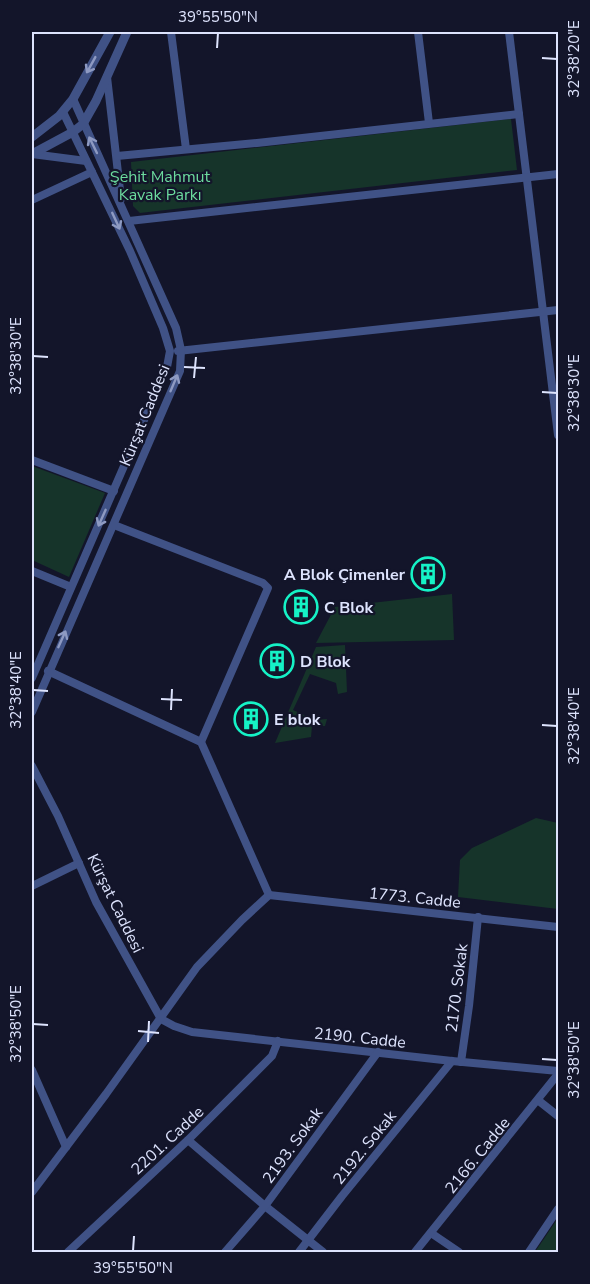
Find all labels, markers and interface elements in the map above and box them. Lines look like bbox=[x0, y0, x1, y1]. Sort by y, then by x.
text: 39°55'50"N bbox=[178, 7, 258, 27]
text: 32°38'20"E bbox=[564, 20, 584, 98]
one-way arrow bbox=[85, 56, 97, 73]
one-way arrow bbox=[87, 137, 98, 155]
park label: Şehit Mahmut Kavak Parkı bbox=[110, 166, 211, 206]
one-way arrow bbox=[111, 212, 123, 230]
text: 32°38'30"E bbox=[6, 317, 26, 395]
text: 32°38'30"E bbox=[564, 354, 584, 432]
street label: Kürşat Caddesi bbox=[115, 361, 175, 470]
one-way arrow bbox=[169, 375, 180, 393]
one-way arrow bbox=[96, 508, 107, 526]
building icon: A Blok Çimenler bbox=[410, 556, 446, 592]
place label: A Blok Çimenler bbox=[284, 564, 406, 586]
building icon: C Blok bbox=[283, 589, 319, 625]
place label: C Blok bbox=[324, 597, 373, 619]
one-way arrow bbox=[57, 630, 68, 648]
building icon: D Blok bbox=[259, 643, 295, 679]
text: 32°38'40"E bbox=[6, 651, 26, 729]
place label: D Blok bbox=[300, 651, 351, 673]
text: 32°38'40"E bbox=[564, 687, 584, 765]
building icon: E blok bbox=[233, 701, 269, 737]
place label: E blok bbox=[274, 709, 321, 731]
street label: Kürşat Caddesi bbox=[82, 850, 149, 957]
street label: 1773. Cadde bbox=[368, 882, 462, 914]
street label: 2170. Sokak bbox=[441, 941, 473, 1034]
text: 32°38'50"E bbox=[6, 985, 26, 1063]
text: 32°38'50"E bbox=[564, 1021, 584, 1099]
street label: 2190. Cadde bbox=[313, 1022, 407, 1054]
street label: 2201. Cadde bbox=[126, 1101, 209, 1180]
street label: 2193. Sokak bbox=[258, 1102, 329, 1188]
street label: 2192. Sokak bbox=[328, 1105, 402, 1189]
street label: 2166. Cadde bbox=[440, 1113, 515, 1198]
text: 39°55'50"N bbox=[93, 1258, 173, 1278]

